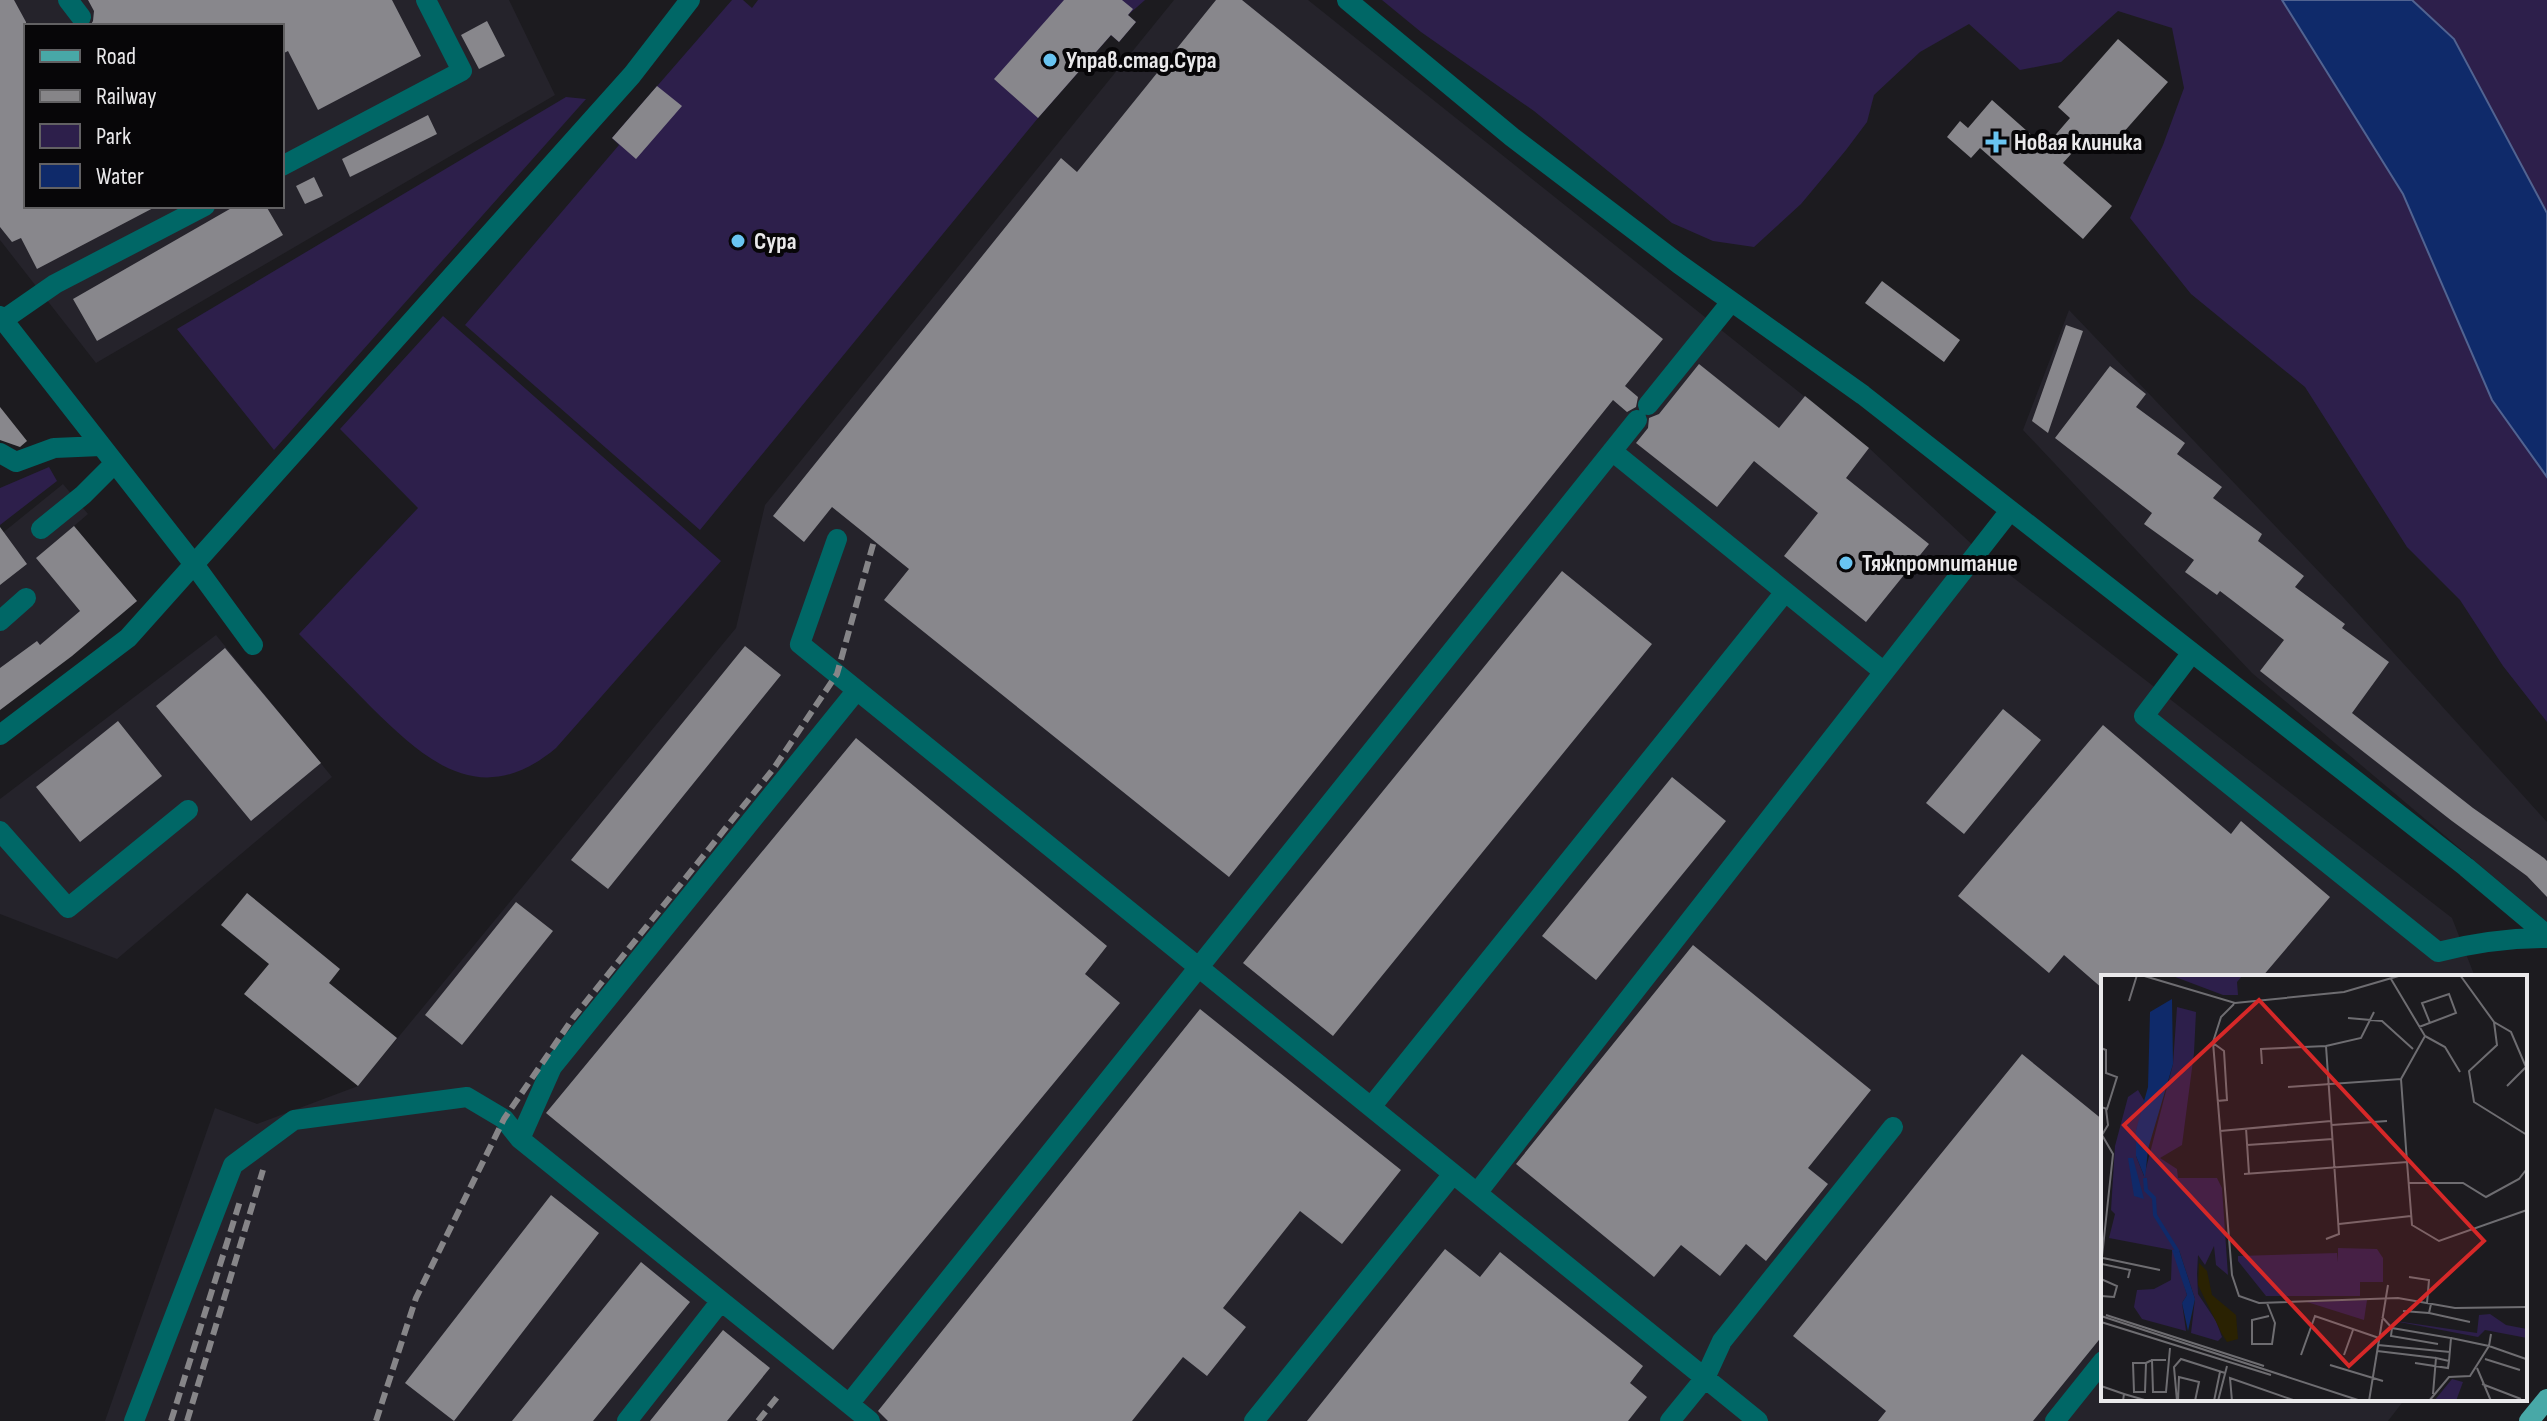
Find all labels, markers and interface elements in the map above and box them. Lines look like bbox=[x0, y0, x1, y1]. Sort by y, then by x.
legend bbox=[24, 24, 284, 208]
text: Road bbox=[96, 42, 136, 71]
place label: Управ.стад.Сура bbox=[1066, 46, 1217, 75]
marker: Управ.стад.Сура bbox=[1041, 51, 1059, 69]
text: Railway bbox=[96, 82, 156, 111]
text: Park bbox=[96, 122, 131, 151]
place label: Новая клиника bbox=[2014, 128, 2142, 157]
marker: Новая клиника bbox=[1985, 131, 2007, 153]
text: Water bbox=[96, 162, 144, 191]
place label: Сура bbox=[754, 227, 797, 256]
marker: Сура bbox=[729, 232, 747, 250]
place label: Тяжпромпитание bbox=[1862, 549, 2018, 578]
marker: Тяжпромпитание bbox=[1837, 554, 1855, 572]
inset map bbox=[2101, 975, 2527, 1401]

